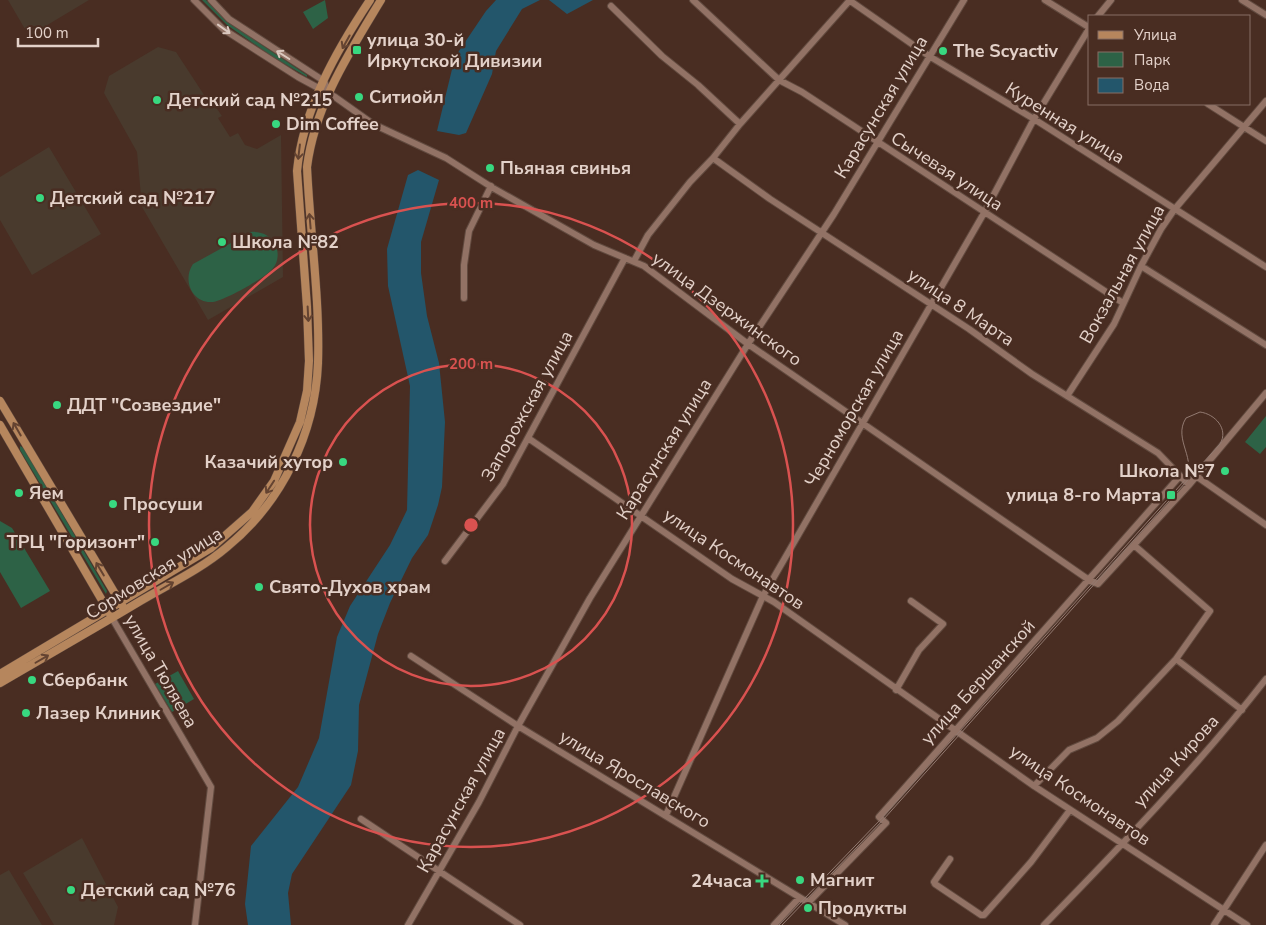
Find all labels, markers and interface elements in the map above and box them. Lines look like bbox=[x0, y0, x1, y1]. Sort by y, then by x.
scale bar bbox=[18, 15, 98, 47]
legend bbox=[1088, 15, 1251, 105]
text: 100 m bbox=[25, 23, 69, 43]
one-way arrow bbox=[217, 24, 231, 34]
text: Улица bbox=[1133, 25, 1177, 45]
place label: улица 30-й Иркутской Дивизии bbox=[367, 28, 542, 73]
street label: Карасунская улица bbox=[829, 31, 933, 183]
one-way arrow bbox=[340, 34, 350, 49]
place label: The Scyactiv bbox=[953, 39, 1058, 63]
marker: улица 30-й Иркутской Дивизии bbox=[351, 44, 363, 56]
marker: The Scyactiv bbox=[937, 45, 949, 57]
one-way arrow bbox=[276, 50, 290, 60]
text: Парк bbox=[1134, 50, 1170, 70]
text: Вода bbox=[1134, 75, 1170, 95]
street label: Куренная улица bbox=[1001, 77, 1129, 169]
place label: Ситиойл bbox=[369, 85, 444, 109]
place label: Детский сад №215 bbox=[167, 88, 333, 112]
marker: Ситиойл bbox=[353, 91, 365, 103]
marker: Детский сад №215 bbox=[151, 94, 163, 106]
place label: Dim Coffee bbox=[286, 112, 379, 136]
marker: Dim Coffee bbox=[270, 118, 282, 130]
street label: Сычевая улица bbox=[886, 126, 1008, 216]
one-way arrow bbox=[294, 144, 304, 160]
place label: Пьяная свинья bbox=[500, 156, 631, 180]
marker: Пьяная свинья bbox=[484, 162, 496, 174]
place label: Детский сад №217 bbox=[50, 186, 215, 210]
marker: Детский сад №217 bbox=[34, 192, 46, 204]
text: 400 m bbox=[449, 193, 493, 213]
street label: Вокзальная улица bbox=[1074, 200, 1170, 348]
one-way arrow bbox=[305, 214, 315, 230]
place label: Школа №82 bbox=[232, 230, 339, 254]
marker: Школа №82 bbox=[216, 236, 228, 248]
street label: улица Дзержинского bbox=[647, 247, 807, 371]
street label: улица 8 Марта bbox=[903, 262, 1019, 352]
one-way arrow bbox=[303, 306, 312, 322]
street label: Черноморская улица bbox=[799, 325, 909, 491]
street label: Запорожская улица bbox=[476, 326, 578, 486]
text: 200 m bbox=[449, 354, 493, 374]
street label: Карасунская улица bbox=[611, 374, 717, 524]
place label: ДДТ "Созвездие" bbox=[67, 393, 221, 417]
marker: ДДТ "Созвездие" bbox=[51, 399, 63, 411]
one-way arrow bbox=[11, 423, 21, 437]
place label: Казачий хутор bbox=[204, 450, 333, 474]
marker: Казачий хутор bbox=[337, 456, 349, 468]
place label: Школа №7 bbox=[1119, 459, 1215, 483]
marker: Школа №7 bbox=[1219, 465, 1231, 477]
one-way arrow bbox=[265, 479, 275, 493]
place label: Яем bbox=[29, 481, 64, 505]
place label: улица 8-го Марта bbox=[1006, 483, 1161, 507]
marker: Яем bbox=[13, 487, 25, 499]
marker: улица 8-го Марта bbox=[1165, 489, 1177, 501]
place label: Просуши bbox=[123, 492, 203, 516]
marker: Просуши bbox=[107, 498, 119, 510]
street label: улица Космонавтов bbox=[659, 503, 809, 615]
centre of rings bbox=[462, 516, 480, 534]
street label: Сормовская улица bbox=[81, 521, 227, 625]
place label: ТРЦ "Горизонт" bbox=[7, 530, 145, 554]
marker: ТРЦ "Горизонт" bbox=[149, 536, 161, 548]
one-way arrow bbox=[95, 561, 105, 576]
place label: Свято-Духов храм bbox=[269, 575, 431, 599]
one-way arrow bbox=[159, 580, 174, 590]
marker: Свято-Духов храм bbox=[253, 581, 265, 593]
street label: улица Тюляева bbox=[119, 610, 203, 732]
street label: улица Бершанской bbox=[915, 614, 1041, 750]
one-way arrow bbox=[35, 653, 49, 663]
place label: Сбербанк bbox=[42, 668, 129, 692]
marker: Сбербанк bbox=[26, 674, 38, 686]
place label: Лазер Клиник bbox=[36, 701, 161, 725]
marker: Лазер Клиник bbox=[20, 707, 32, 719]
street label: улица Кирова bbox=[1128, 709, 1224, 813]
street label: Карасунская улица bbox=[411, 723, 511, 877]
street label: улица Ярославского bbox=[555, 724, 715, 834]
street label: улица Космонавтов bbox=[1005, 739, 1155, 851]
place label: Магнит bbox=[810, 868, 875, 892]
place label: 24часа bbox=[691, 869, 752, 893]
marker: Магнит bbox=[794, 874, 806, 886]
marker: 24часа bbox=[756, 875, 768, 887]
place label: Детский сад №76 bbox=[81, 878, 236, 902]
marker: Детский сад №76 bbox=[65, 884, 77, 896]
place label: Продукты bbox=[818, 896, 907, 920]
marker: Продукты bbox=[802, 902, 814, 914]

